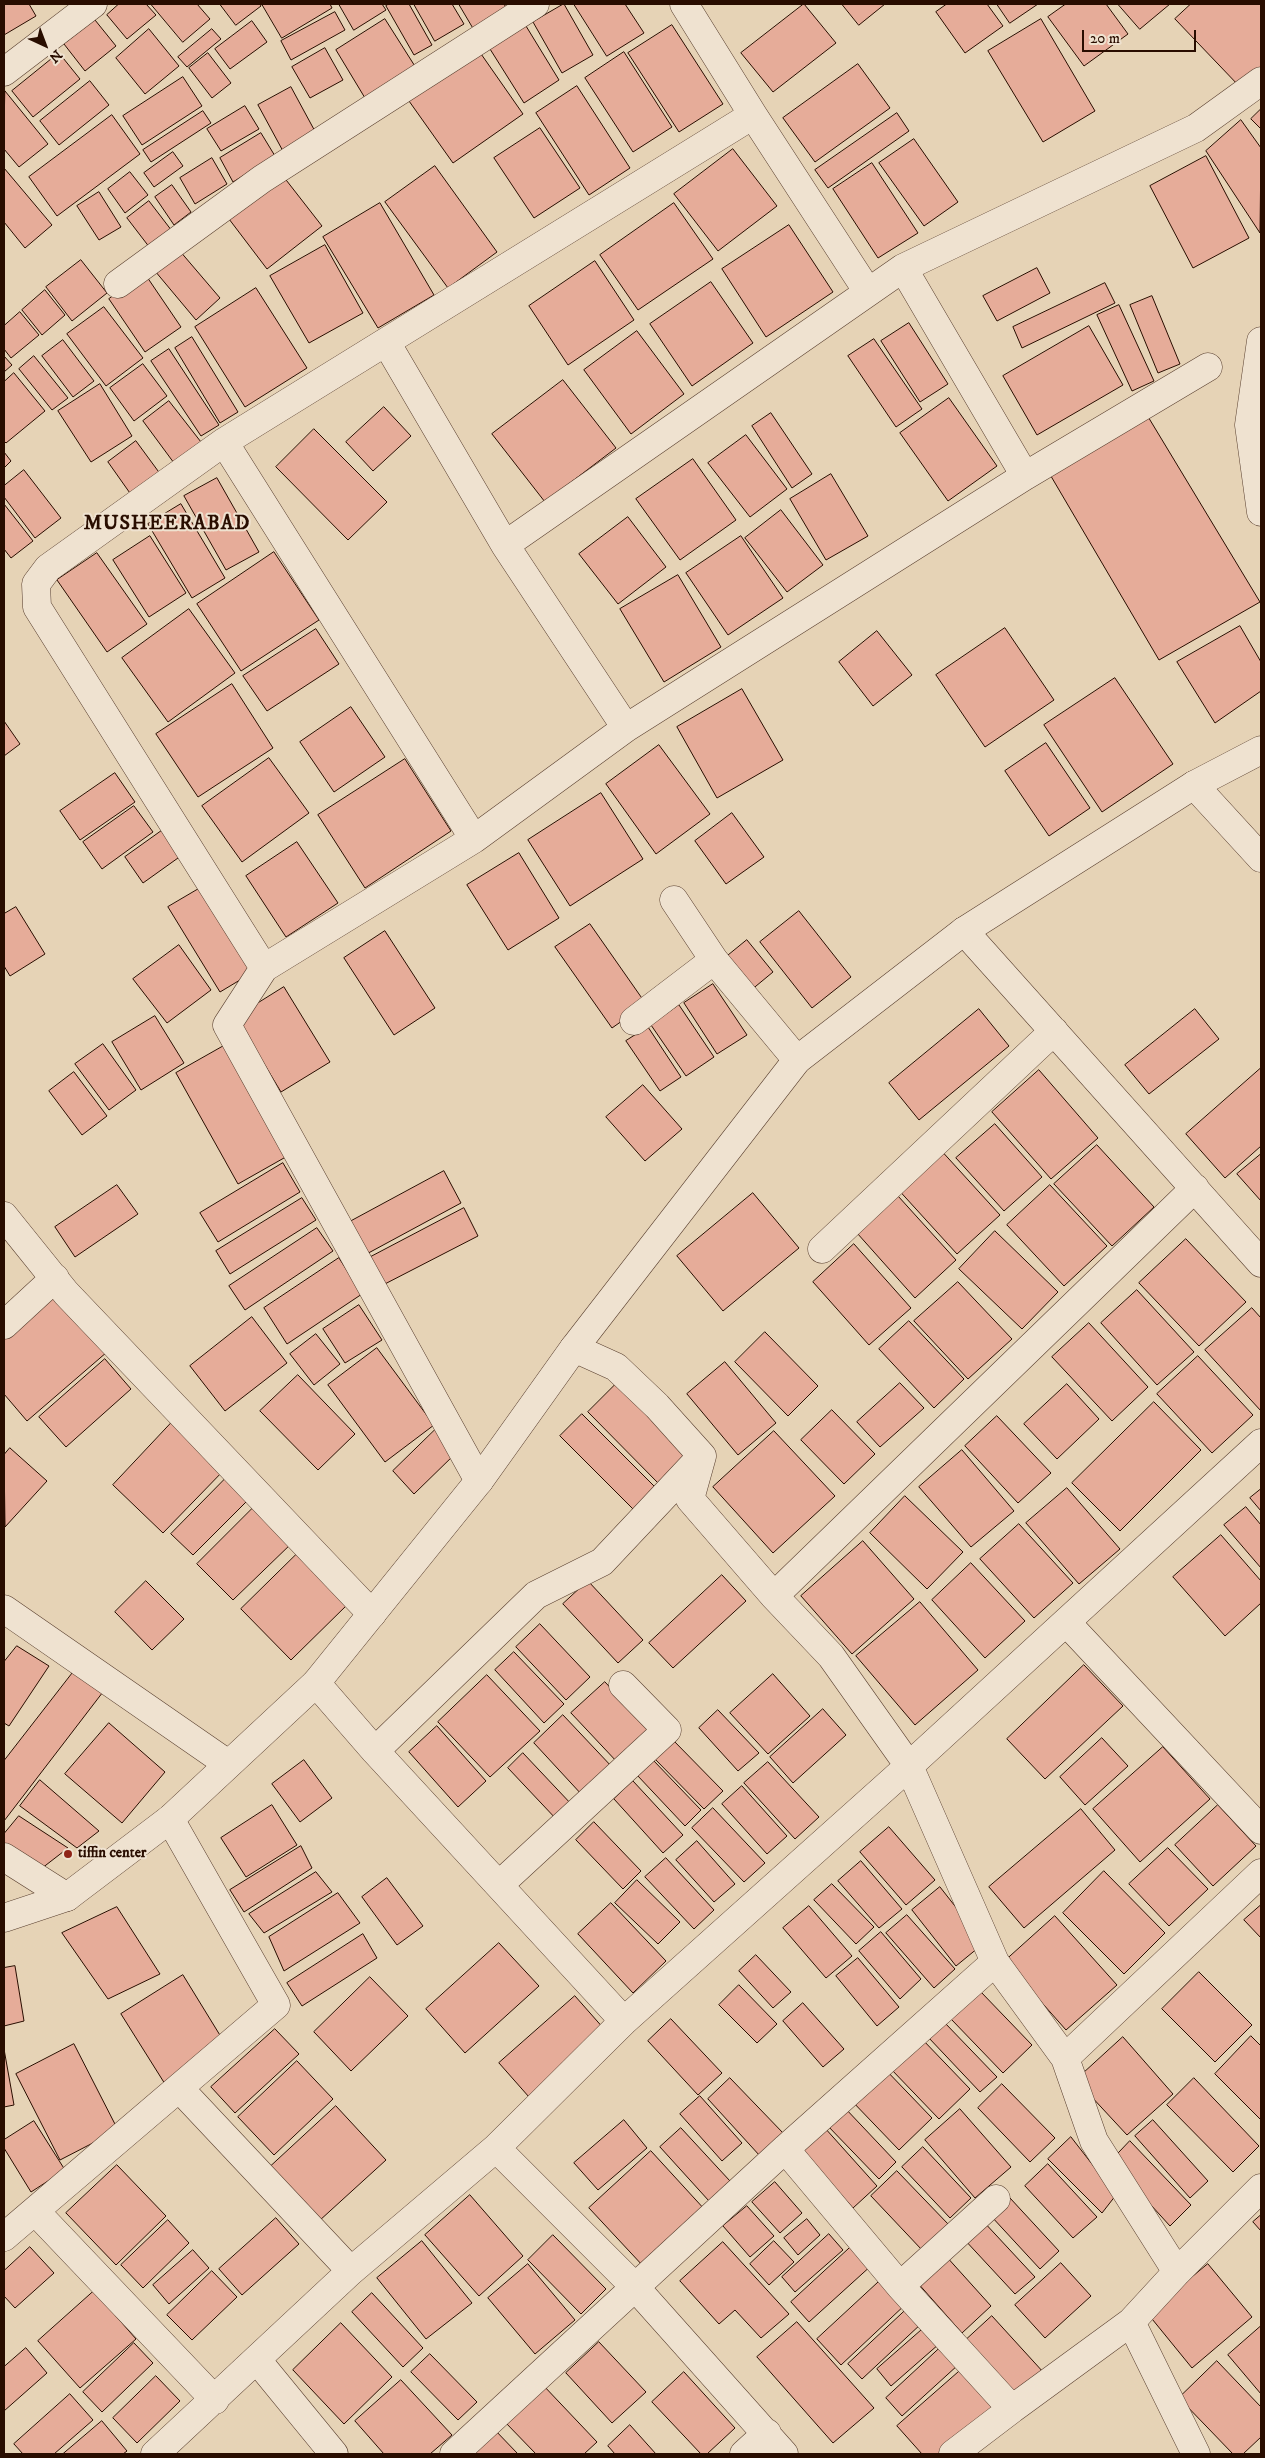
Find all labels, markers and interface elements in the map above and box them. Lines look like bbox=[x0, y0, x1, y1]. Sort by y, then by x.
north arrow bbox=[20, 20, 70, 70]
scale bar bbox=[1085, 20, 1199, 52]
text: 20 m bbox=[1090, 29, 1120, 48]
text: N bbox=[45, 45, 66, 66]
district label: MUSHEERABAD bbox=[82, 513, 252, 537]
place label: tiffin center bbox=[78, 1845, 146, 1863]
marker: tiffin center bbox=[62, 1848, 74, 1860]

